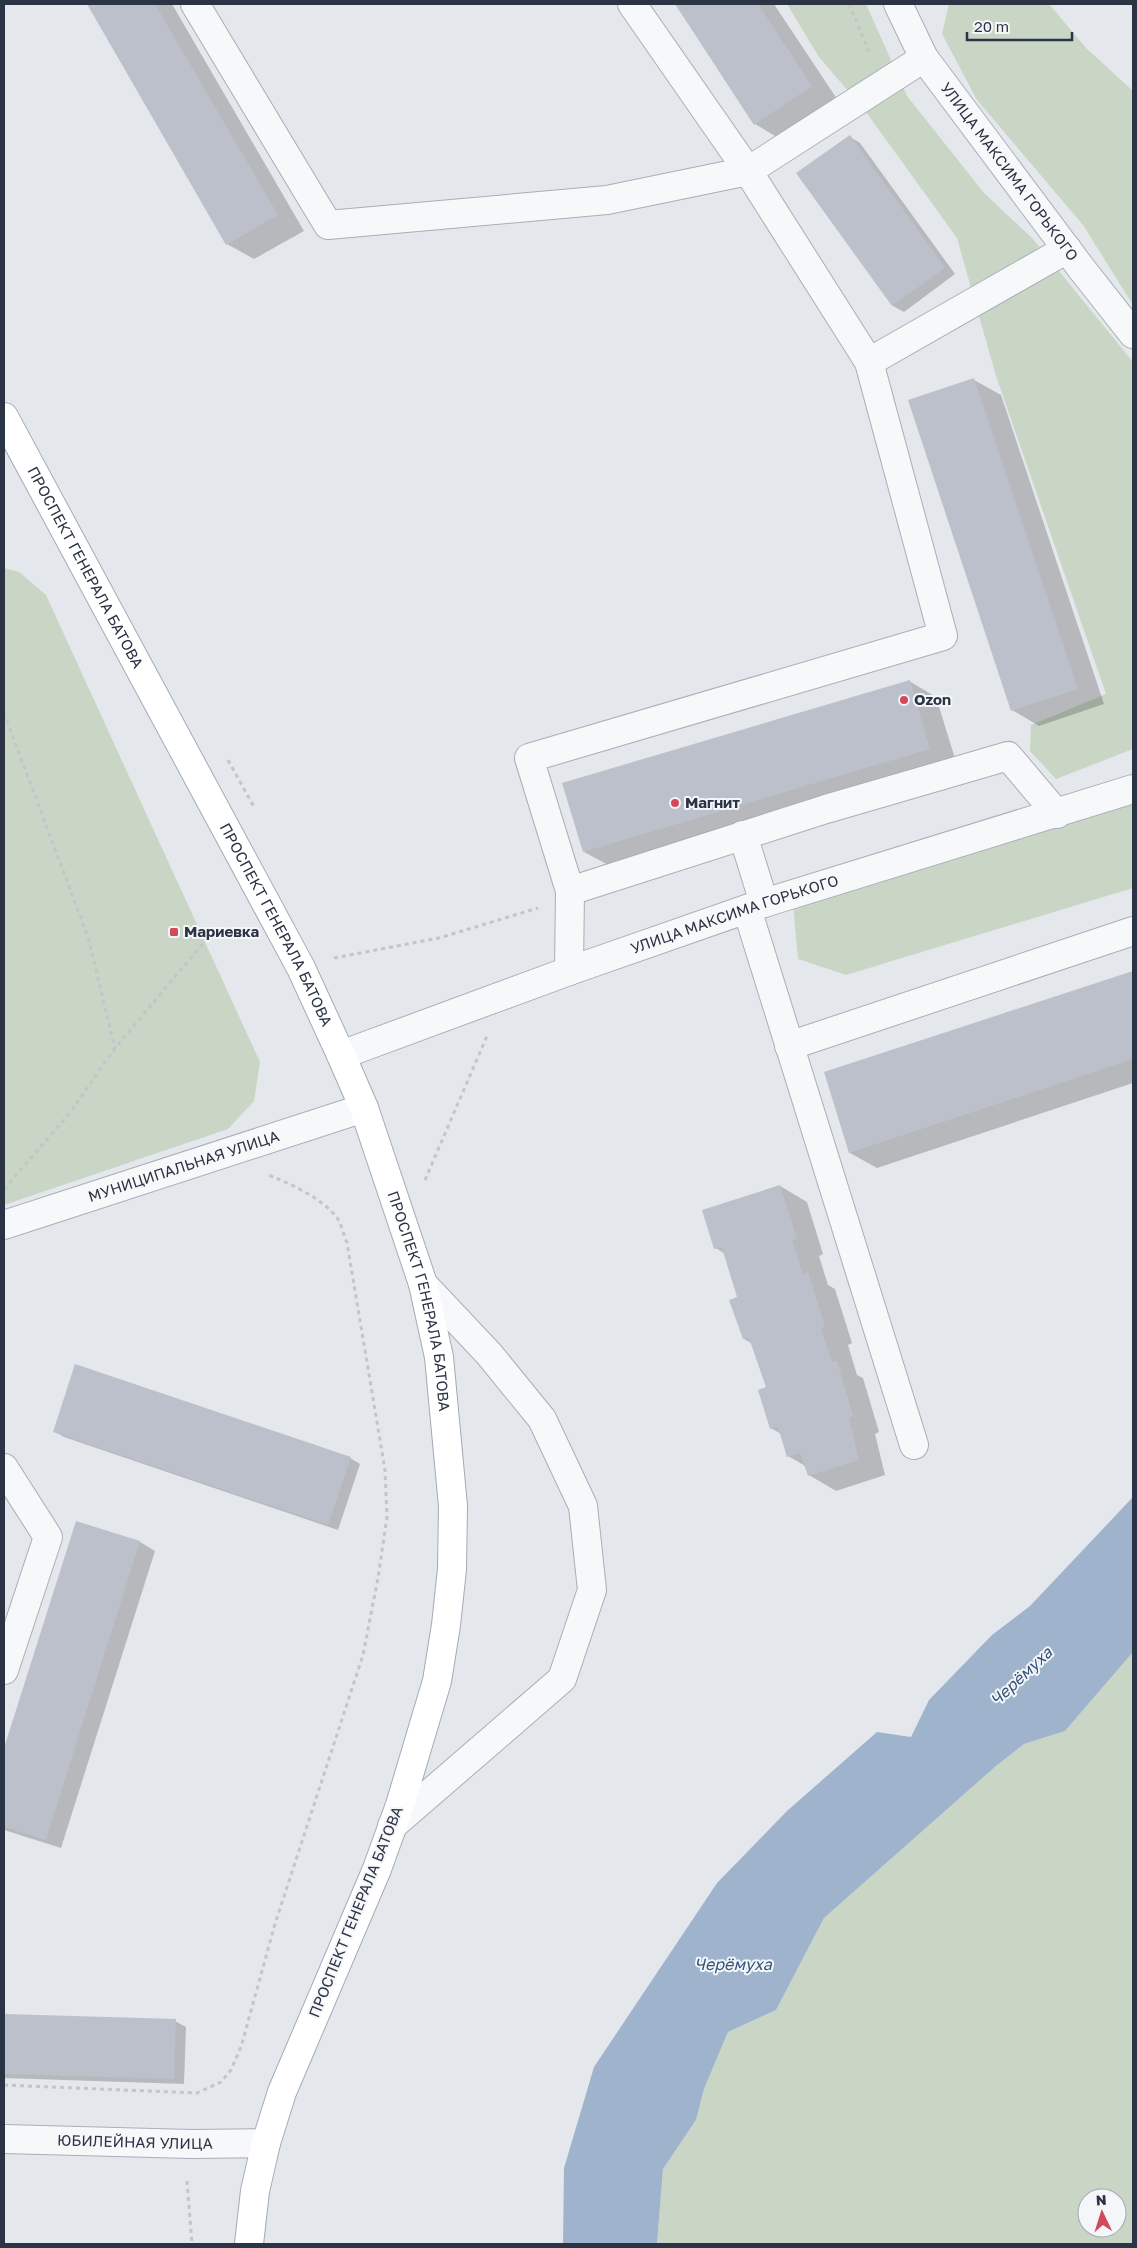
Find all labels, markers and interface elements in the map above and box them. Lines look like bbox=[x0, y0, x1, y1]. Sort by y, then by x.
scale bar bbox=[967, 10, 1072, 42]
text: 20 m bbox=[974, 17, 1009, 35]
street label: УЛИЦА МАКСИМА ГОРЬКОГО bbox=[937, 79, 1082, 264]
street label: ПРОСПЕКТ ГЕНЕРАЛА БАТОВА bbox=[24, 463, 148, 671]
place label: Ozon bbox=[914, 690, 951, 708]
marker: Ozon bbox=[898, 694, 910, 706]
place label: Магнит bbox=[685, 793, 740, 811]
marker: Магнит bbox=[669, 797, 681, 809]
street label: ПРОСПЕКТ ГЕНЕРАЛА БАТОВА bbox=[216, 820, 337, 1029]
street label: УЛИЦА МАКСИМА ГОРЬКОГО bbox=[628, 871, 840, 957]
place label: Мариевка bbox=[184, 922, 260, 940]
marker: Мариевка bbox=[168, 926, 180, 938]
street label: МУНИЦИПАЛЬНАЯ УЛИЦА bbox=[86, 1126, 281, 1205]
street label: ПРОСПЕКТ ГЕНЕРАЛА БАТОВА bbox=[384, 1188, 454, 1412]
water label: Черёмуха bbox=[986, 1642, 1057, 1710]
street label: ПРОСПЕКТ ГЕНЕРАЛА БАТОВА bbox=[304, 1803, 406, 2020]
water label: Черёмуха bbox=[694, 1954, 773, 1974]
street label: ЮБИЛЕЙНАЯ УЛИЦА bbox=[57, 2130, 213, 2152]
north arrow bbox=[1077, 2188, 1127, 2238]
text: N bbox=[1095, 2191, 1107, 2208]

